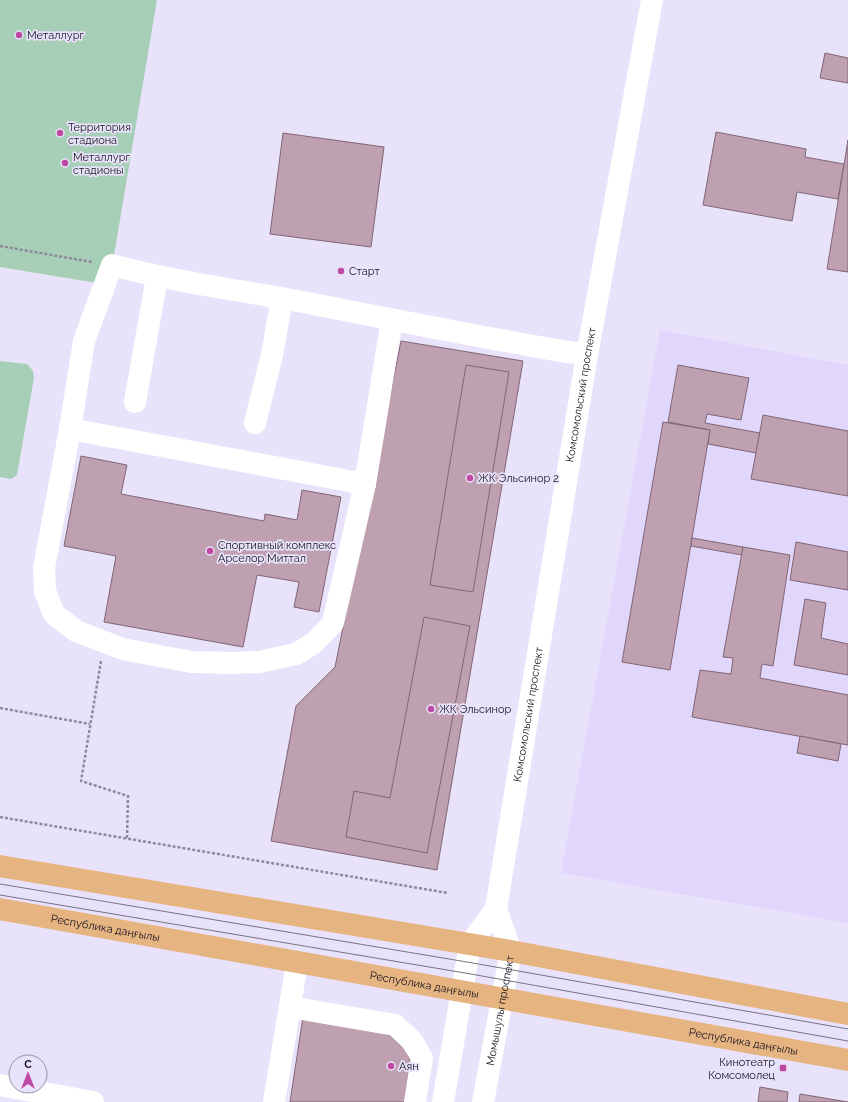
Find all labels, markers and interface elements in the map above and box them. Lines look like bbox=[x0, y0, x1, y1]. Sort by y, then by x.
place label: Металлург bbox=[27, 29, 84, 42]
marker: Металлург bbox=[14, 30, 24, 40]
place label: Территория стадиона bbox=[68, 121, 131, 147]
marker: Территория стадиона bbox=[55, 128, 65, 138]
place label: Металлург стадионы bbox=[73, 151, 130, 177]
marker: Металлург стадионы bbox=[60, 158, 70, 168]
place label: Старт bbox=[349, 265, 381, 278]
marker: Старт bbox=[336, 266, 346, 276]
street label: Комсомольский проспект bbox=[563, 326, 599, 463]
place label: ЖК Эльсинор 2 bbox=[478, 472, 559, 485]
marker: ЖК Эльсинор 2 bbox=[465, 473, 475, 483]
place label: Спортивный комплекс Арселор Миттал bbox=[218, 539, 336, 565]
marker: Спортивный комплекс Арселор Миттал bbox=[205, 546, 215, 556]
street label: Комсомольский проспект bbox=[510, 645, 546, 783]
place label: ЖК Эльсинор bbox=[439, 703, 512, 716]
marker: ЖК Эльсинор bbox=[426, 704, 436, 714]
street label: Республика даңғылы bbox=[50, 912, 161, 944]
street label: Момышулы проспект bbox=[483, 954, 517, 1067]
street label: Республика даңғылы bbox=[369, 968, 480, 1001]
street label: Республика даңғылы bbox=[688, 1025, 799, 1057]
north arrow bbox=[8, 1054, 48, 1094]
place label: Кинотеатр Комсомолец bbox=[708, 1056, 776, 1082]
text: С bbox=[24, 1058, 32, 1071]
place label: Аян bbox=[399, 1060, 419, 1073]
marker: Аян bbox=[386, 1061, 396, 1071]
marker: Кинотеатр Комсомолец bbox=[778, 1063, 788, 1073]

